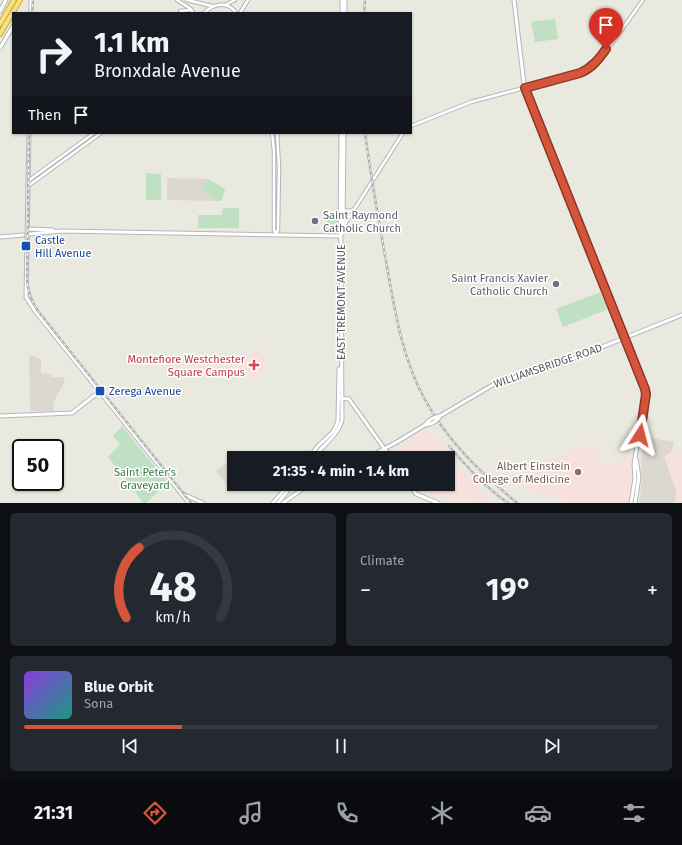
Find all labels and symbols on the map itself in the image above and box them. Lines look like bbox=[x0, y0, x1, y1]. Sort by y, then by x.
pin bbox=[589, 8, 623, 49]
place label: Saint Raymond Catholic Church bbox=[323, 209, 401, 235]
marker: Saint Raymond Catholic Church bbox=[310, 216, 320, 226]
place label: Castle Hill Avenue bbox=[35, 234, 91, 260]
marker: Castle Hill Avenue bbox=[20, 240, 32, 252]
street label: EAST TREMONT AVENUE bbox=[335, 244, 348, 360]
place label: Saint Francis Xavier Catholic Church bbox=[451, 272, 549, 298]
marker: Saint Francis Xavier Catholic Church bbox=[551, 279, 561, 289]
street label: WILLIAMSBRIDGE ROAD bbox=[492, 341, 604, 391]
place label: Montefiore Westchester Square Campus bbox=[127, 353, 246, 379]
marker: Montefiore Westchester Square Campus bbox=[248, 359, 260, 371]
marker: Zerega Avenue bbox=[94, 385, 106, 397]
place label: Zerega Avenue bbox=[109, 385, 181, 398]
position arrow bbox=[619, 414, 661, 456]
speed limit sign: 50 bbox=[12, 439, 64, 491]
place label: Albert Einstein College of Medicine bbox=[473, 460, 570, 486]
park label: Saint Peter's Graveyard bbox=[114, 466, 176, 492]
marker: Albert Einstein College of Medicine bbox=[573, 467, 583, 477]

